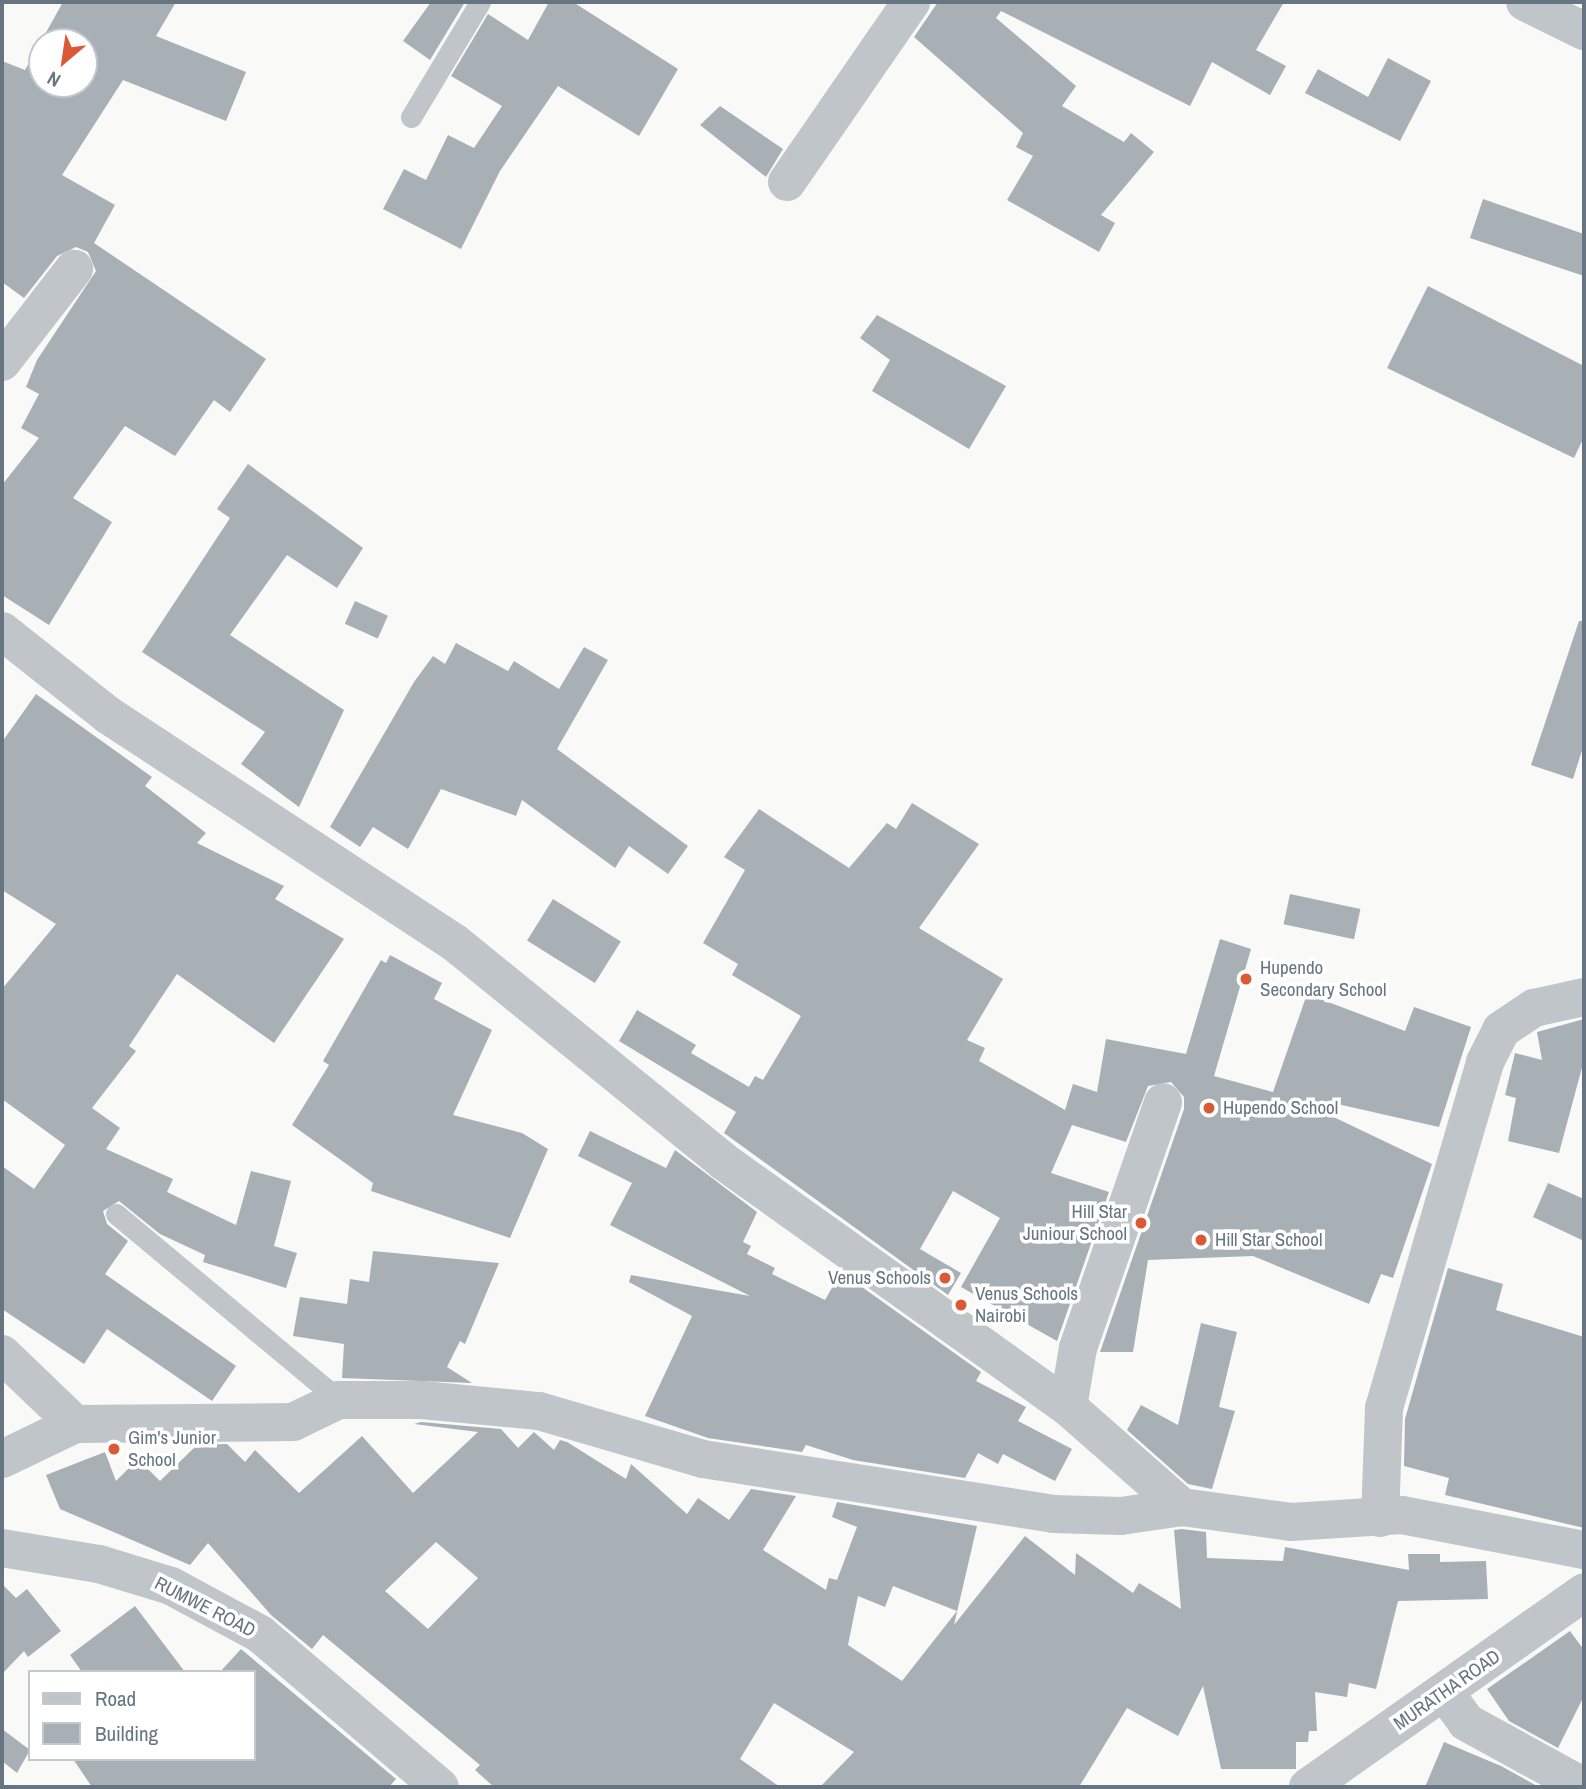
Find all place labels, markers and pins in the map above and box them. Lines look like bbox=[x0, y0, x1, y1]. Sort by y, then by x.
place label: Hupendo Secondary School bbox=[1260, 957, 1386, 1001]
marker: Hupendo Secondary School bbox=[1238, 971, 1254, 987]
place label: Hupendo School bbox=[1223, 1097, 1338, 1119]
marker: Hupendo School bbox=[1201, 1100, 1217, 1116]
place label: Hill Star Juniour School bbox=[1023, 1201, 1127, 1245]
marker: Hill Star Juniour School bbox=[1133, 1215, 1149, 1231]
place label: Hill Star School bbox=[1215, 1229, 1322, 1251]
marker: Hill Star School bbox=[1193, 1232, 1209, 1248]
place label: Venus Schools bbox=[828, 1267, 931, 1289]
marker: Venus Schools bbox=[937, 1270, 953, 1286]
place label: Venus Schools Nairobi bbox=[975, 1283, 1078, 1327]
marker: Venus Schools Nairobi bbox=[953, 1297, 969, 1313]
place label: Gim's Junior School bbox=[128, 1427, 216, 1471]
marker: Gim's Junior School bbox=[106, 1441, 122, 1457]

